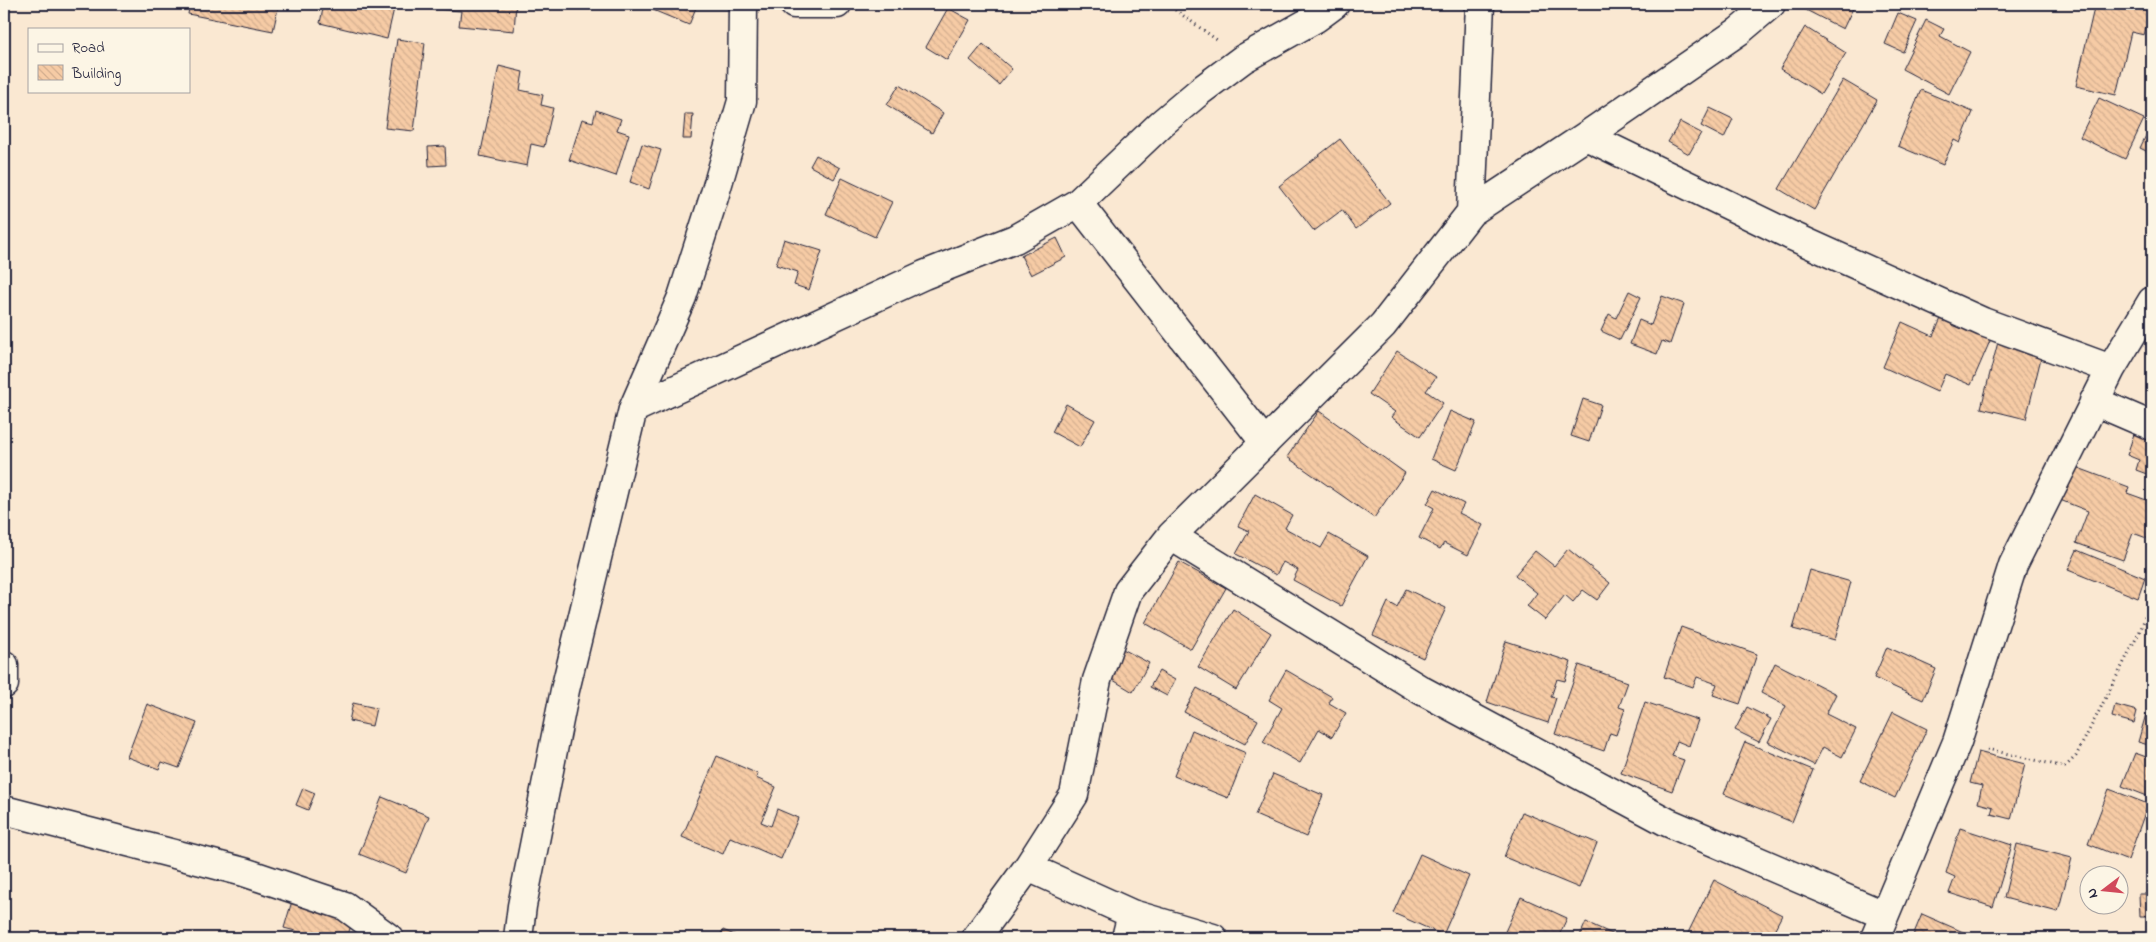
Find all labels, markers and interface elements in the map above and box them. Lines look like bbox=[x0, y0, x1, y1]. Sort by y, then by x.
legend bbox=[28, 28, 190, 92]
text: Road bbox=[72, 37, 105, 59]
text: Building bbox=[71, 63, 121, 86]
north arrow bbox=[2078, 864, 2128, 914]
text: N bbox=[2082, 886, 2104, 901]

